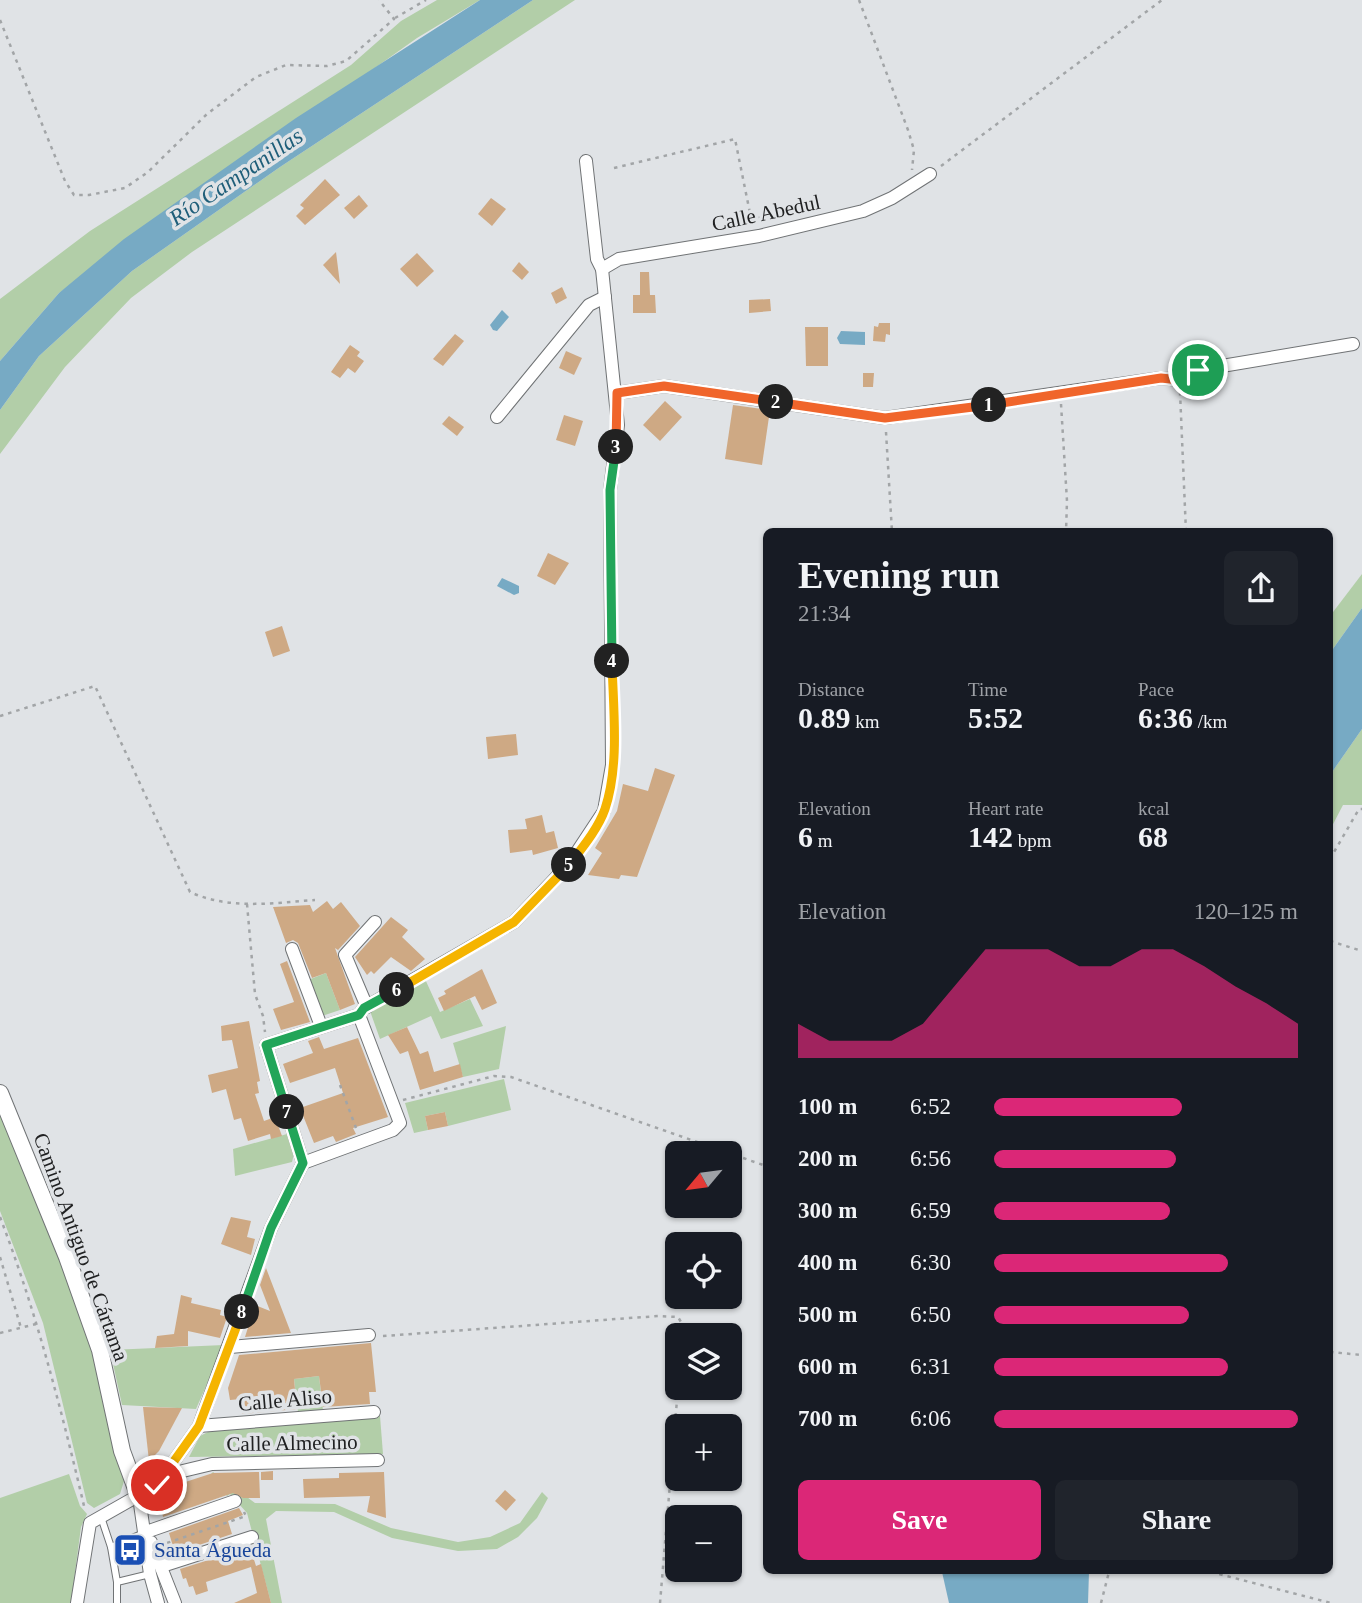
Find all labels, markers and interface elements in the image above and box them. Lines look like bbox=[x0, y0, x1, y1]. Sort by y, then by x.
water label: Río Campanillas bbox=[164, 123, 307, 231]
street label: Calle Abedul bbox=[710, 190, 823, 236]
pin bbox=[1168, 340, 1228, 400]
icon: arrive bbox=[1179, 351, 1217, 389]
pin: 2 bbox=[758, 384, 794, 420]
pin: 1 bbox=[972, 388, 1006, 422]
text: 2 bbox=[771, 391, 780, 412]
text: 1 bbox=[984, 394, 993, 415]
pin: 3 bbox=[598, 430, 634, 464]
text: 3 bbox=[611, 436, 620, 457]
button: share bbox=[1224, 551, 1298, 625]
text: Evening run bbox=[798, 554, 1000, 596]
text: 21:34 bbox=[798, 601, 850, 626]
pin: 4 bbox=[594, 644, 630, 678]
text: 4 bbox=[607, 650, 616, 671]
text: Distance bbox=[798, 679, 864, 700]
text: Time bbox=[968, 679, 1007, 700]
text: Pace bbox=[1138, 679, 1174, 700]
text: 0.89 bbox=[798, 701, 851, 734]
text: 5:52 bbox=[968, 701, 1023, 734]
text: 6:36 bbox=[1138, 701, 1193, 734]
text: km bbox=[851, 711, 880, 732]
text: /km bbox=[1193, 711, 1227, 732]
text: Elevation bbox=[798, 798, 871, 819]
text: Heart rate bbox=[968, 798, 1043, 819]
text: kcal bbox=[1138, 798, 1170, 819]
text: 6 bbox=[798, 820, 813, 853]
text: 142 bbox=[968, 820, 1013, 853]
text: 68 bbox=[1138, 820, 1168, 853]
text: m bbox=[813, 830, 833, 851]
text: bpm bbox=[1013, 830, 1052, 851]
pin: 5 bbox=[552, 848, 586, 882]
text: 5 bbox=[564, 854, 573, 875]
text: Elevation bbox=[798, 899, 886, 924]
text: 120–125 m bbox=[1194, 899, 1298, 924]
pin: 6 bbox=[380, 972, 414, 1007]
text: 6 bbox=[392, 979, 401, 1000]
pin: 7 bbox=[270, 1094, 304, 1130]
text: 100 m bbox=[798, 1094, 857, 1119]
text: 6:52 bbox=[910, 1094, 951, 1119]
text: 7 bbox=[282, 1101, 291, 1122]
street label: Camino Antiguo de Cártama bbox=[29, 1130, 134, 1365]
north arrow bbox=[665, 1141, 742, 1218]
map controls bbox=[665, 1141, 742, 1582]
text: 200 m bbox=[798, 1146, 857, 1171]
text: 6:56 bbox=[910, 1146, 951, 1171]
text: 300 m bbox=[798, 1198, 857, 1223]
text: 6:59 bbox=[910, 1198, 951, 1223]
button: locate bbox=[665, 1232, 742, 1309]
text: 400 m bbox=[798, 1250, 857, 1275]
text: 6:30 bbox=[910, 1250, 951, 1275]
pin: 8 bbox=[224, 1294, 260, 1330]
text: 8 bbox=[237, 1301, 246, 1322]
text: 500 m bbox=[798, 1302, 857, 1327]
text: 6:50 bbox=[910, 1302, 951, 1327]
button: layers bbox=[665, 1323, 742, 1400]
text: 600 m bbox=[798, 1354, 857, 1379]
text: 6:31 bbox=[910, 1354, 951, 1379]
street label: Calle Aliso bbox=[237, 1384, 333, 1416]
text: 700 m bbox=[798, 1406, 857, 1431]
text: 6:06 bbox=[910, 1406, 951, 1431]
button: + bbox=[665, 1414, 742, 1491]
street label: Calle Almecino bbox=[226, 1430, 358, 1456]
pin bbox=[127, 1455, 187, 1515]
icon: check bbox=[138, 1466, 176, 1504]
button: Save bbox=[798, 1480, 1041, 1560]
button: Share bbox=[1055, 1480, 1298, 1560]
button: − bbox=[665, 1505, 742, 1582]
bus stop icon: Santa Águeda bbox=[111, 1531, 149, 1569]
place label: Santa Águeda bbox=[154, 1538, 272, 1562]

